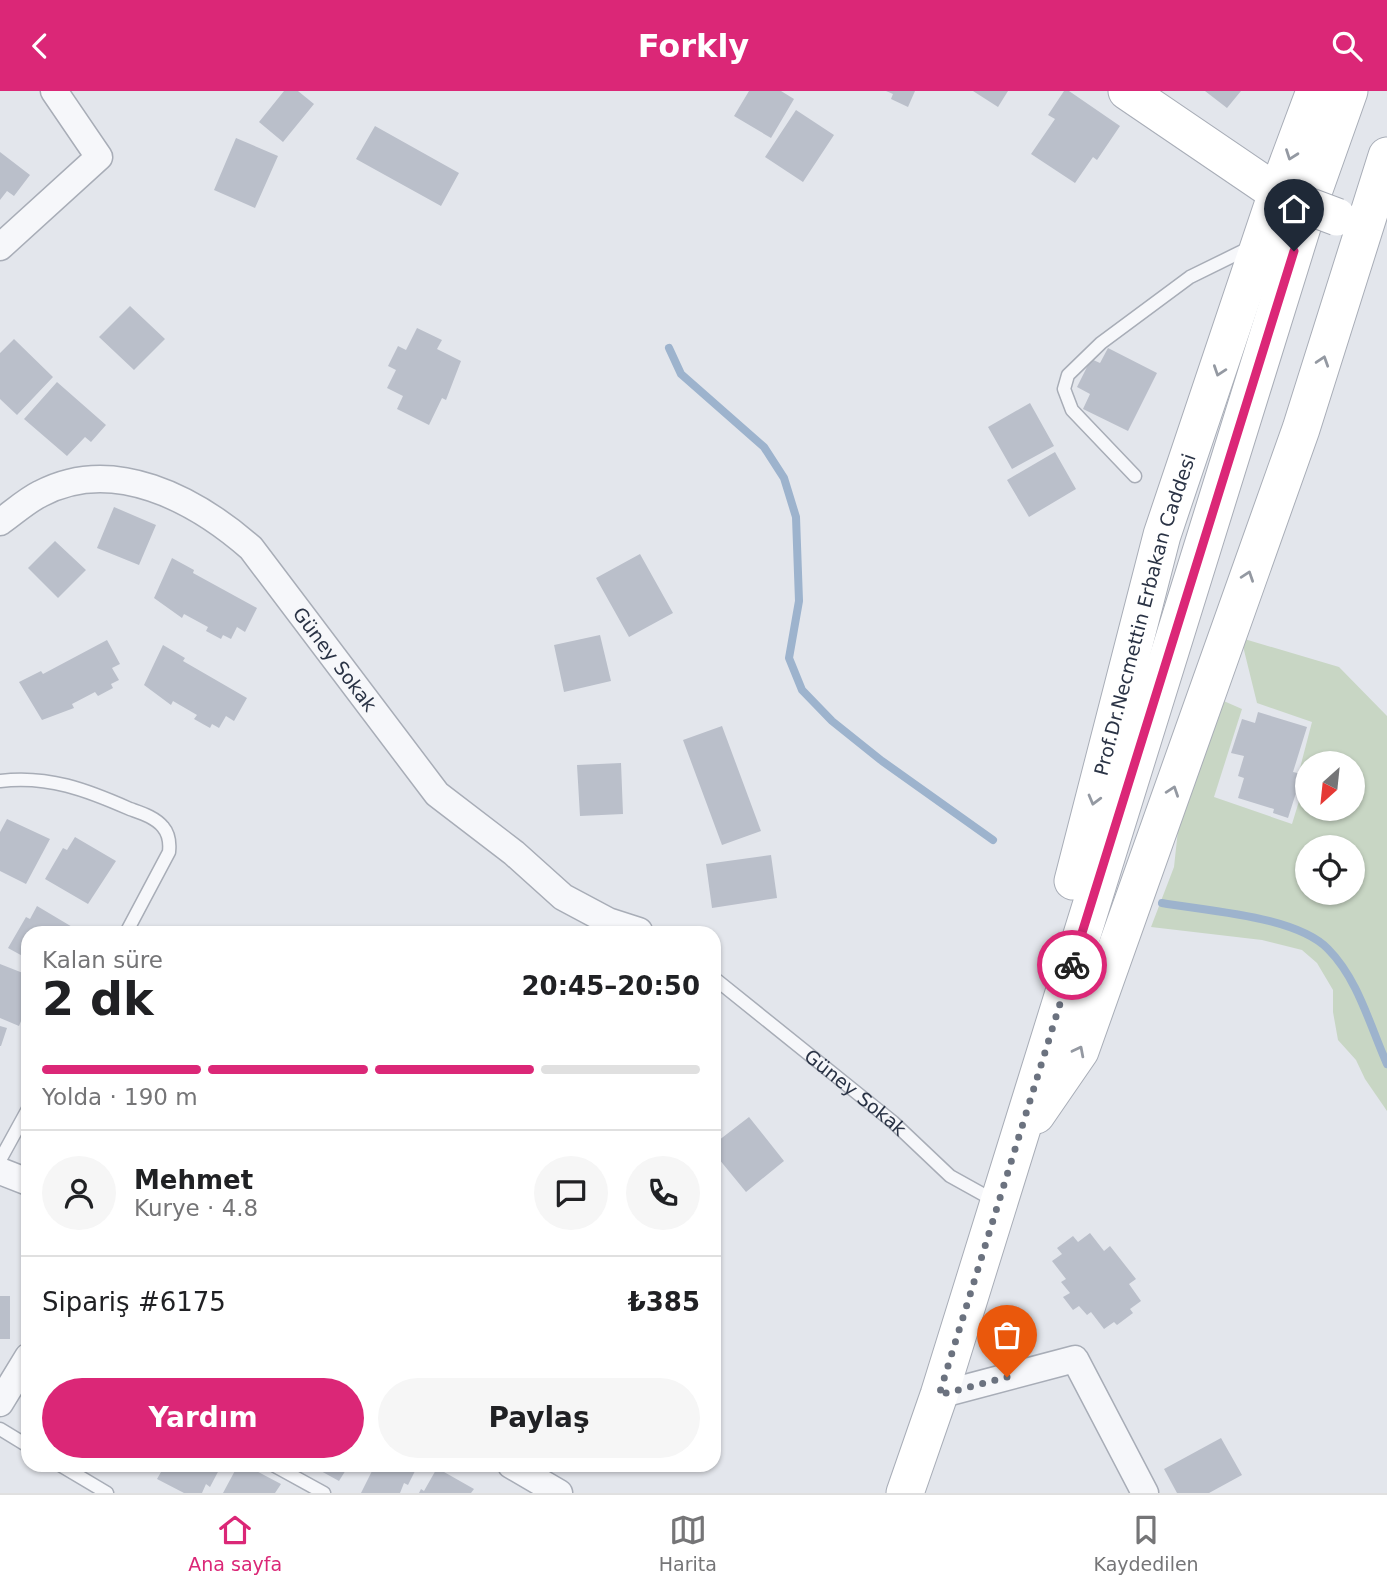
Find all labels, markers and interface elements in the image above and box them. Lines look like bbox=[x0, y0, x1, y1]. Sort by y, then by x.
icon: back bbox=[21, 27, 59, 65]
text: Forkly bbox=[638, 27, 749, 65]
icon: search bbox=[1328, 27, 1366, 65]
one-way arrow bbox=[1286, 148, 1300, 160]
pin bbox=[1264, 179, 1324, 251]
icon: home bbox=[1275, 190, 1313, 228]
one-way arrow bbox=[1315, 356, 1329, 368]
one-way arrow bbox=[1213, 364, 1227, 376]
street label: Prof.Dr.Necmettin Erbakan Caddesi bbox=[1090, 451, 1200, 778]
one-way arrow bbox=[1240, 571, 1254, 583]
street label: Güney Sokak bbox=[289, 603, 381, 716]
north arrow bbox=[1295, 751, 1365, 821]
map controls bbox=[1295, 751, 1365, 905]
one-way arrow bbox=[1164, 785, 1178, 797]
one-way arrow bbox=[1088, 794, 1102, 806]
button: locate bbox=[1295, 835, 1365, 905]
courier bbox=[1037, 930, 1107, 1000]
icon: bike bbox=[1053, 946, 1091, 984]
text: Kalan süre bbox=[42, 947, 163, 973]
text: 20:45–20:50 bbox=[521, 971, 700, 1001]
text: 2 dk bbox=[42, 972, 154, 1026]
street label: Güney Sokak bbox=[800, 1044, 911, 1140]
one-way arrow bbox=[1070, 1045, 1084, 1058]
text: Yolda · 190 m bbox=[42, 1084, 198, 1110]
button: person bbox=[42, 1156, 116, 1230]
button: chat bbox=[534, 1156, 608, 1230]
button: phone bbox=[626, 1156, 700, 1230]
text: Mehmet bbox=[134, 1165, 253, 1195]
text: Kurye · 4.8 bbox=[134, 1195, 258, 1221]
text: Sipariş #6175 bbox=[42, 1287, 226, 1317]
text: ₺385 bbox=[628, 1287, 700, 1317]
pin bbox=[977, 1305, 1037, 1377]
icon: bag bbox=[988, 1316, 1026, 1354]
button: Yardım bbox=[42, 1378, 364, 1458]
button: Paylaş bbox=[378, 1378, 700, 1458]
tab: Ana sayfa bbox=[188, 1511, 282, 1575]
tab: Harita bbox=[659, 1511, 717, 1575]
tab: Kaydedilen bbox=[1094, 1511, 1199, 1575]

